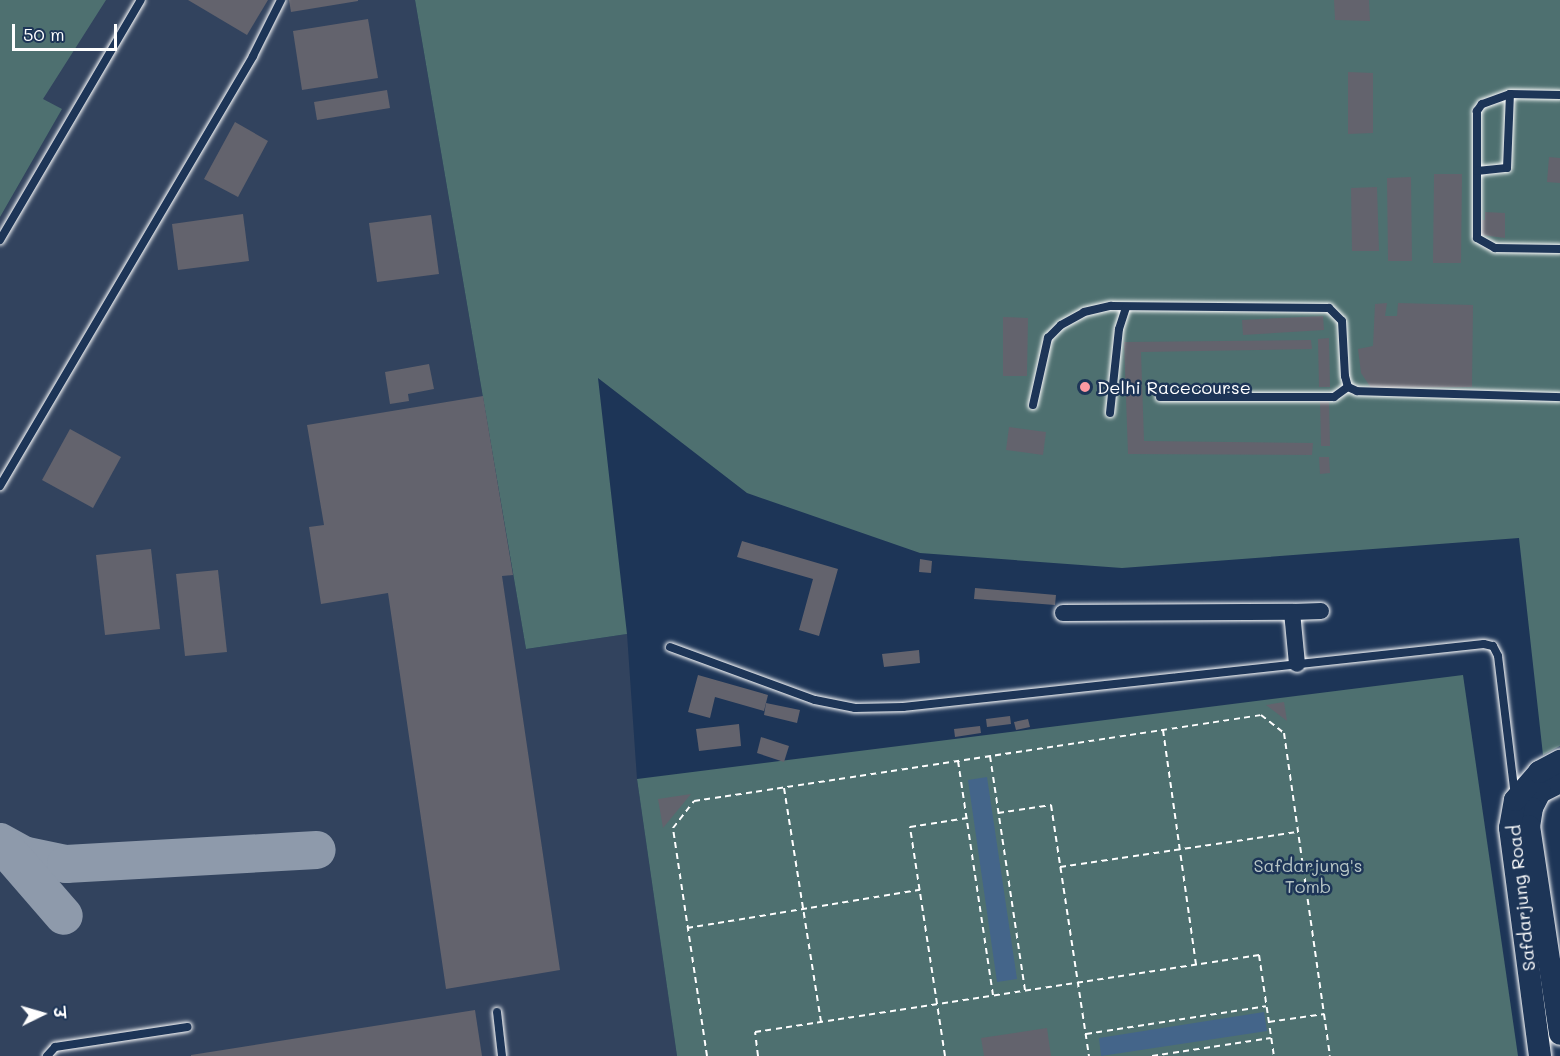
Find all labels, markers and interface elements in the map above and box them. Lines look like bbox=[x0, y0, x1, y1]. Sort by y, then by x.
scale bar bbox=[15, 12, 120, 50]
text: 50 m bbox=[23, 22, 65, 46]
place label: Delhi Racecourse bbox=[1097, 376, 1251, 398]
marker: Delhi Racecourse bbox=[1078, 380, 1092, 394]
street label: Safdarjung Road bbox=[1503, 824, 1539, 972]
park label: Safdarjung's Tomb bbox=[1253, 855, 1363, 898]
north arrow bbox=[12, 984, 72, 1044]
text: उ bbox=[50, 1006, 71, 1019]

